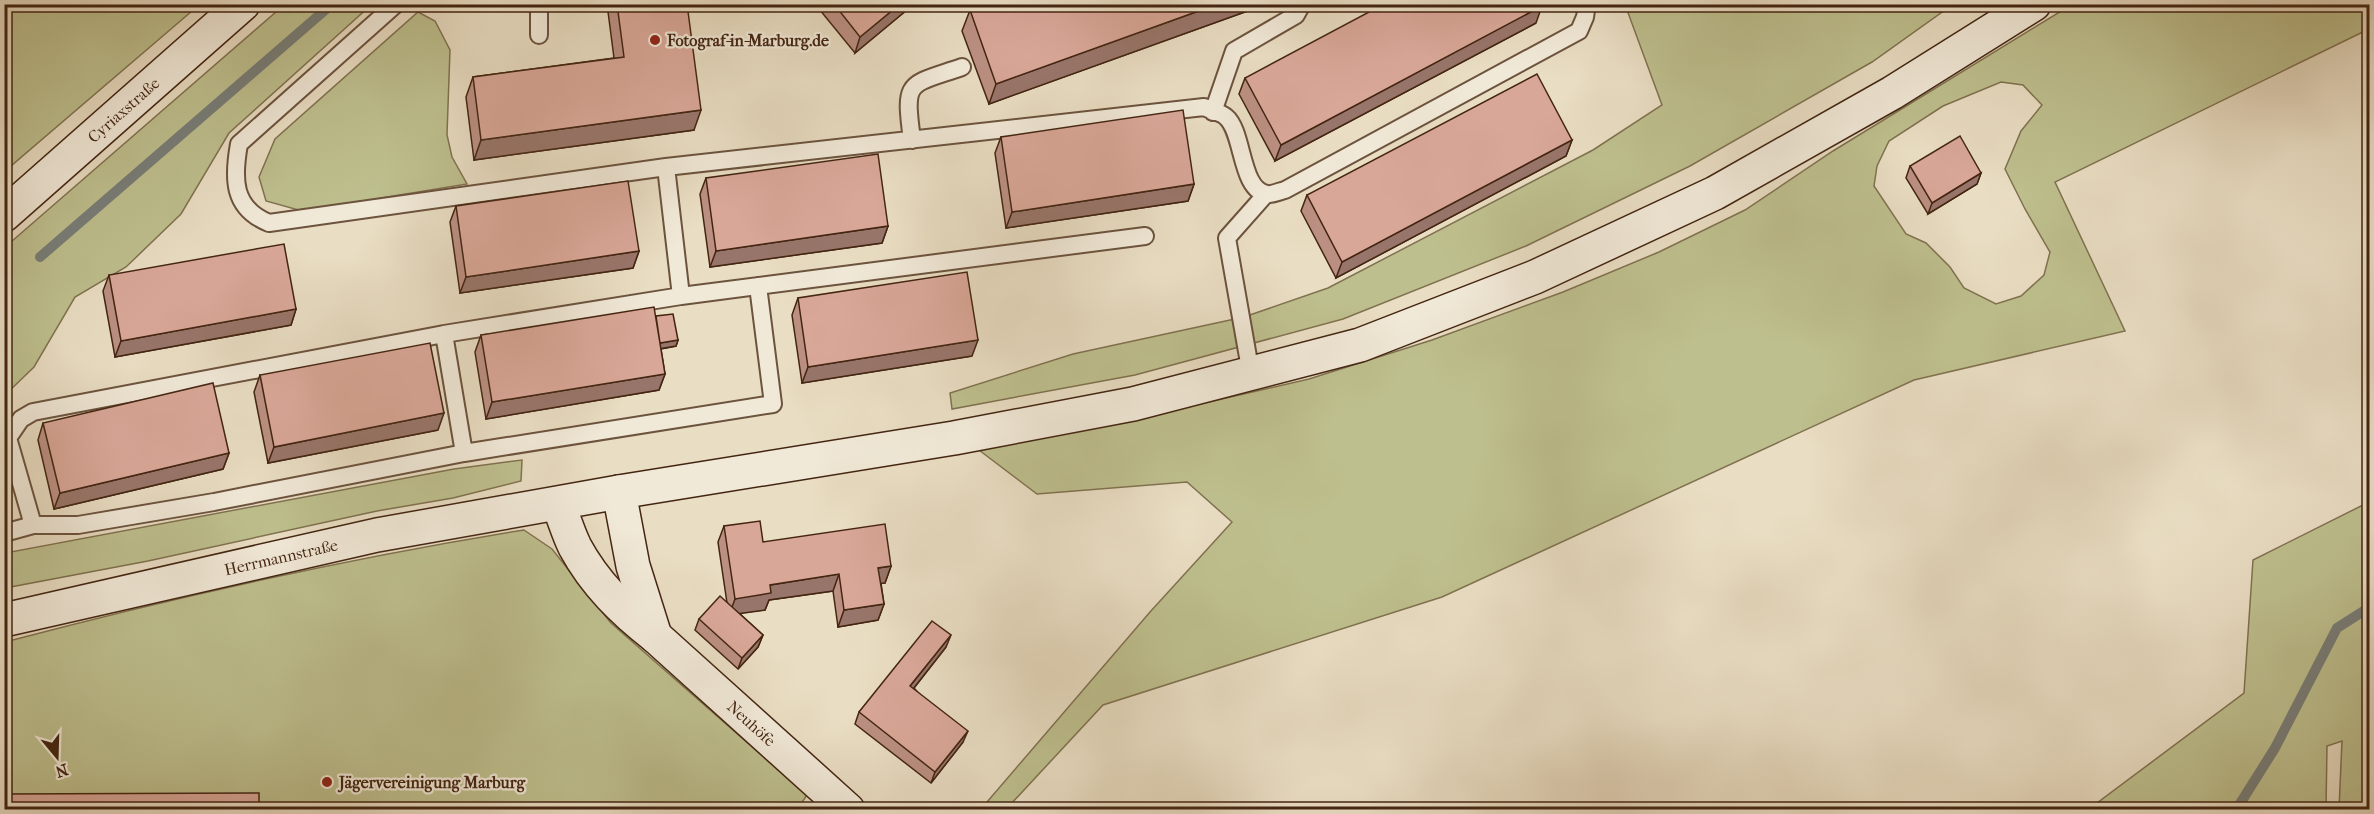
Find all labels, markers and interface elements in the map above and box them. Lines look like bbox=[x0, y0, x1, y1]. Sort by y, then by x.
place label: Fotograf-in-Marburg.de bbox=[666, 31, 829, 51]
marker: Fotograf-in-Marburg.de bbox=[648, 33, 662, 47]
street label: Cyriaxstraße bbox=[84, 73, 163, 147]
street label: Herrmannstraße bbox=[222, 535, 340, 580]
street label: Neuhöfe bbox=[723, 697, 780, 750]
north arrow bbox=[27, 727, 87, 787]
text: N bbox=[52, 760, 71, 782]
place label: Jägervereinigung Marburg bbox=[337, 773, 525, 793]
marker: Jägervereinigung Marburg bbox=[320, 775, 334, 789]

